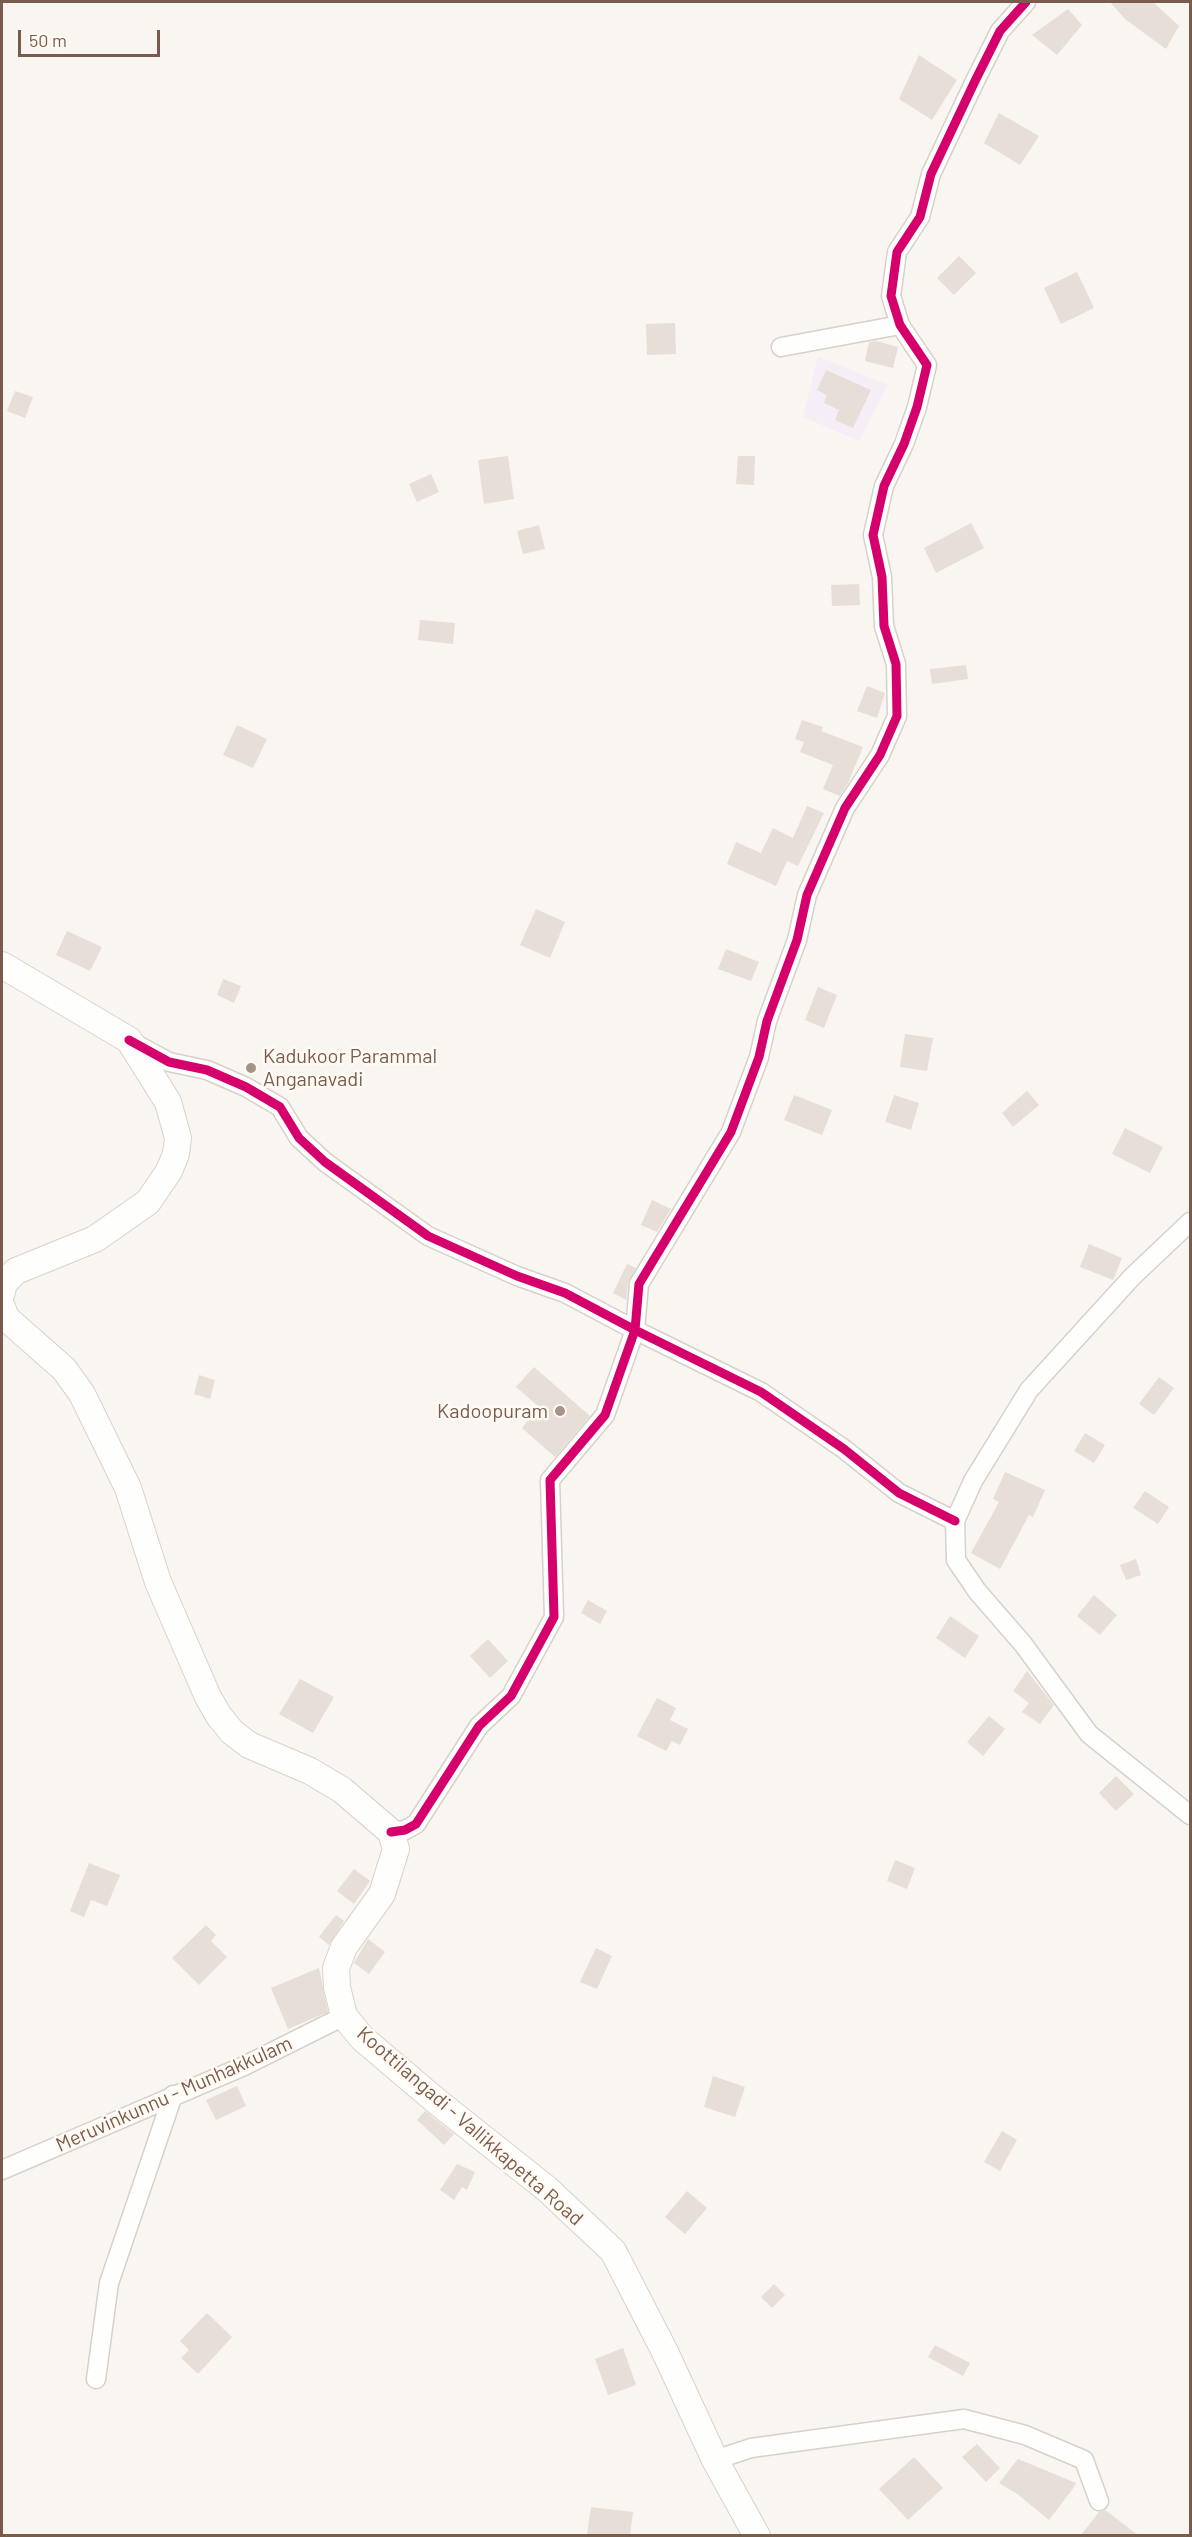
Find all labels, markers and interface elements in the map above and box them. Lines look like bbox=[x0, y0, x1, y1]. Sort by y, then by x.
scale bar bbox=[21, 18, 164, 56]
text: 50 m bbox=[29, 29, 67, 51]
place label: Kadukoor Parammal Anganavadi bbox=[263, 1044, 437, 1091]
marker: Kadukoor Parammal Anganavadi bbox=[244, 1061, 258, 1075]
place label: Kadoopuram bbox=[437, 1399, 548, 1423]
marker: Kadoopuram bbox=[553, 1404, 567, 1418]
street label: Koottilangadi - Vallikkapetta Road bbox=[352, 2021, 588, 2231]
street label: Meruvinkunnu - Munhakkulam bbox=[52, 2031, 296, 2157]

